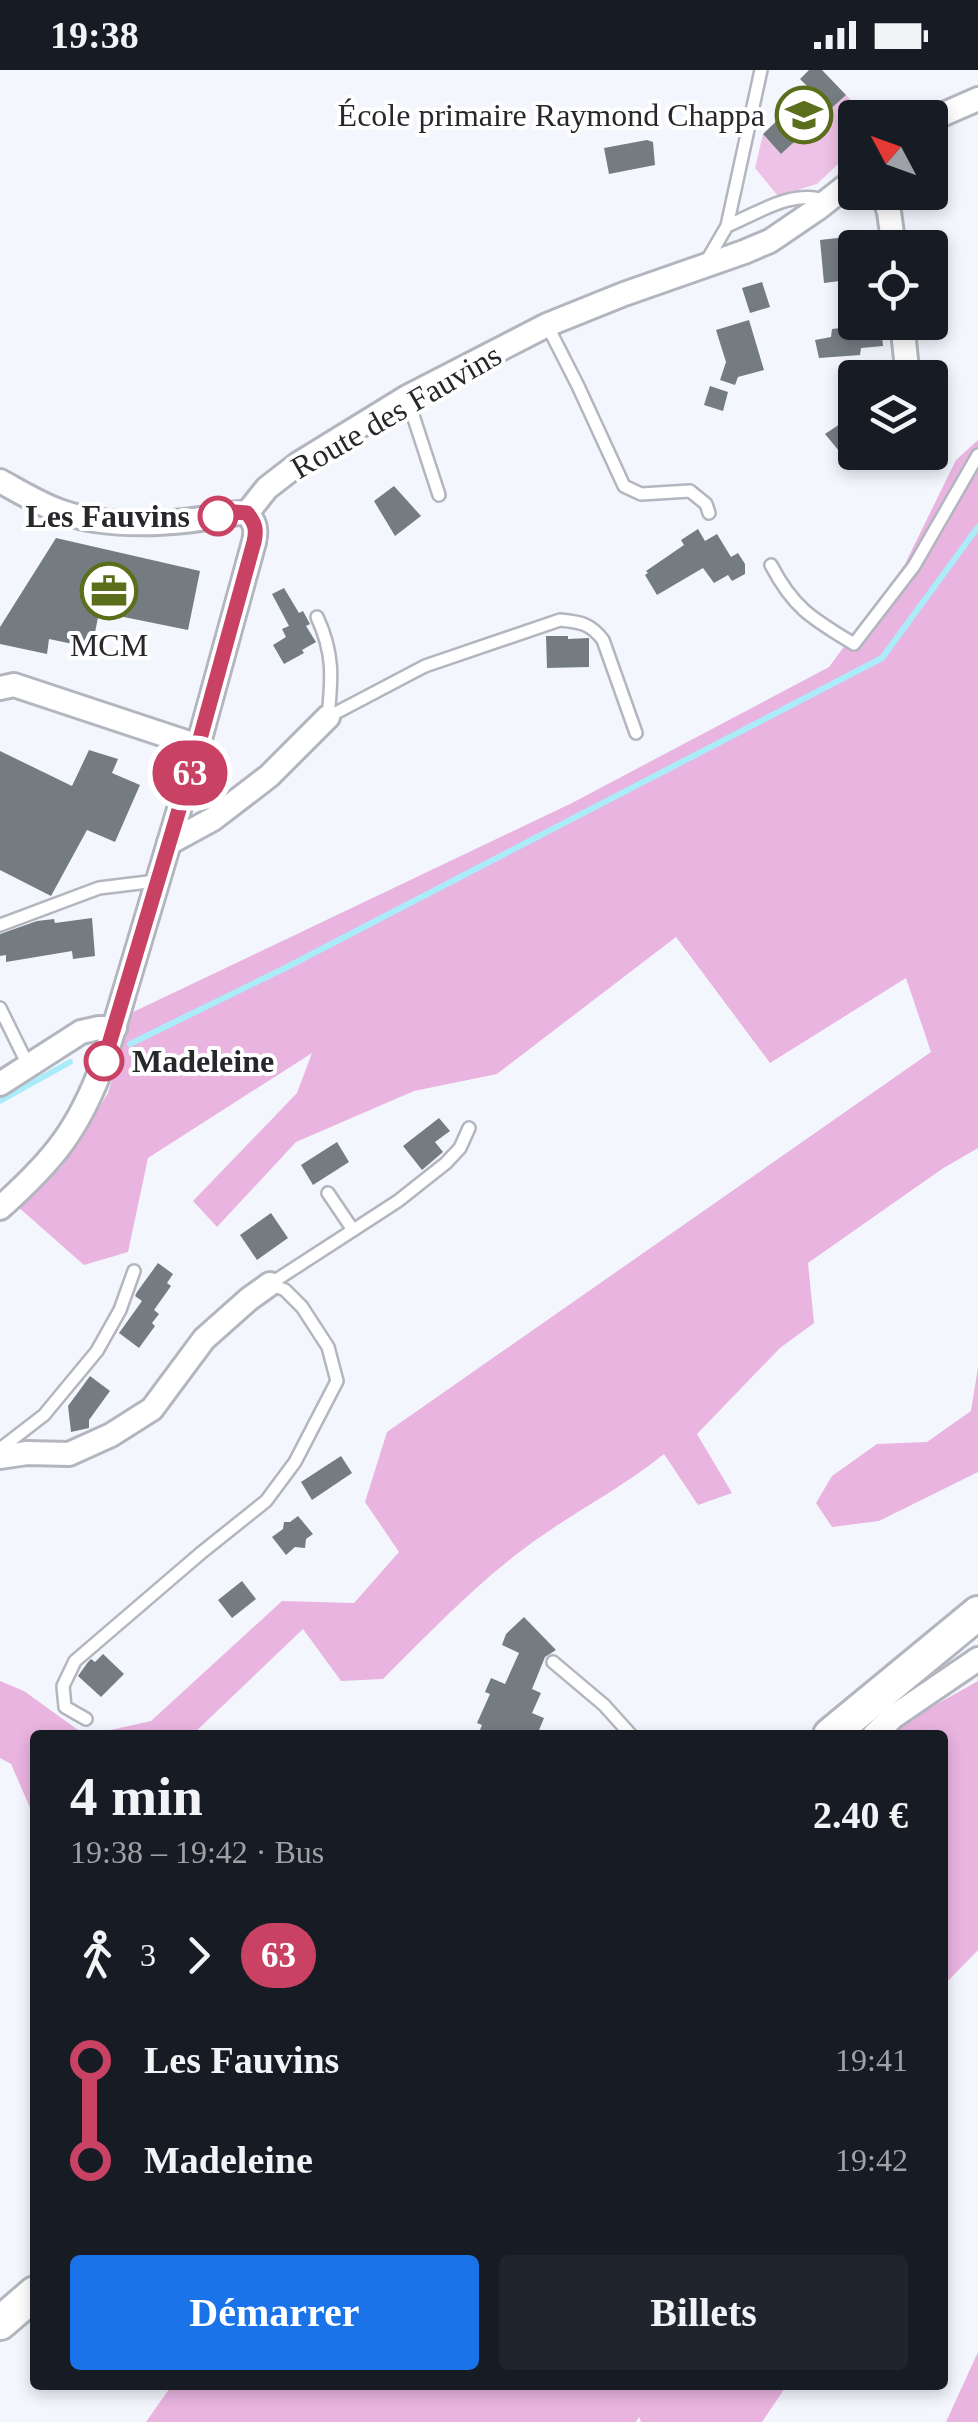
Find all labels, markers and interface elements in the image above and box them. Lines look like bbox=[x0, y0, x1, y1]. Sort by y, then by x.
text: 19:38 bbox=[50, 14, 139, 56]
school or university icon: École primaire Raymond Chappa bbox=[774, 85, 834, 145]
place label: École primaire Raymond Chappa bbox=[338, 97, 765, 133]
north arrow bbox=[838, 100, 948, 210]
map controls bbox=[838, 100, 948, 470]
button: locate bbox=[838, 230, 948, 340]
street label: Route des Fauvins bbox=[285, 336, 507, 486]
button: layers bbox=[838, 360, 948, 470]
marker: Les Fauvins bbox=[199, 497, 237, 535]
place label: Les Fauvins bbox=[26, 498, 190, 534]
office icon: MCM bbox=[79, 561, 139, 621]
place label: MCM bbox=[70, 627, 148, 663]
line badge: 63 bbox=[145, 740, 235, 806]
text: 63 bbox=[173, 754, 208, 793]
marker: Madeleine bbox=[85, 1042, 123, 1080]
place label: Madeleine bbox=[132, 1043, 274, 1079]
text: 4 min bbox=[70, 1766, 203, 1827]
text: 2.40 € bbox=[813, 1794, 908, 1836]
text: 19:38 – 19:42 · Bus bbox=[70, 1834, 324, 1870]
icon: walk bbox=[70, 1928, 125, 1983]
icon: forward bbox=[171, 1928, 226, 1983]
text: 63 bbox=[261, 1936, 296, 1975]
text: 3 bbox=[140, 1937, 156, 1973]
text: Les Fauvins bbox=[144, 2039, 339, 2081]
text: 19:41 bbox=[835, 2042, 908, 2078]
text: Madeleine bbox=[144, 2139, 313, 2181]
text: 19:42 bbox=[835, 2142, 908, 2178]
button: Démarrer bbox=[70, 2255, 479, 2370]
button: Billets bbox=[499, 2255, 908, 2370]

